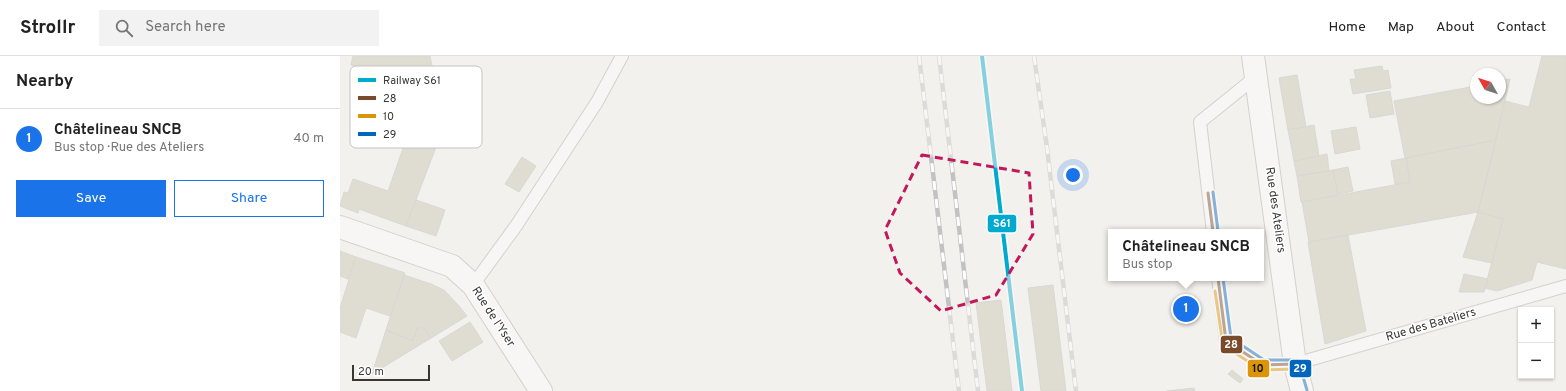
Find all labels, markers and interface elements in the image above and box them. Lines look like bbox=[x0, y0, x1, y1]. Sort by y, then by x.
search box bbox=[99, 10, 379, 46]
text: Strollr bbox=[20, 16, 75, 40]
icon: search bbox=[113, 17, 135, 39]
text: Search here bbox=[145, 18, 225, 37]
text: Home bbox=[1329, 19, 1366, 36]
text: Map bbox=[1388, 19, 1414, 36]
text: About bbox=[1436, 19, 1475, 36]
text: Contact bbox=[1497, 19, 1546, 36]
legend bbox=[350, 66, 482, 148]
north arrow bbox=[1470, 68, 1506, 104]
text: Nearby bbox=[16, 71, 73, 93]
text: Railway S61 bbox=[383, 74, 441, 88]
text: 28 bbox=[383, 92, 396, 106]
text: 10 bbox=[383, 110, 394, 124]
text: Châtelineau SNCB bbox=[54, 121, 182, 140]
text: 29 bbox=[383, 128, 396, 142]
text: 1 bbox=[26, 131, 32, 147]
text: 40 m bbox=[294, 131, 324, 147]
text: Bus stop · Rue des Ateliers bbox=[54, 140, 204, 156]
your location bbox=[1063, 165, 1083, 185]
street label: Rue des Ateliers bbox=[1261, 166, 1289, 254]
button: Save bbox=[16, 180, 166, 217]
button: Share bbox=[174, 180, 324, 217]
line badge: S61 bbox=[987, 214, 1017, 233]
text: S61 bbox=[993, 217, 1011, 231]
popup bbox=[1108, 229, 1264, 281]
text: Châtelineau SNCB bbox=[1122, 238, 1250, 257]
text: Bus stop bbox=[1122, 257, 1173, 273]
street label: Rue de l'Yser bbox=[467, 284, 519, 351]
pin: 1 bbox=[1173, 294, 1199, 324]
street label: Rue des Bateliers bbox=[1384, 304, 1478, 346]
map controls bbox=[1518, 307, 1554, 379]
button: + bbox=[1518, 307, 1554, 343]
line badge: 28 bbox=[1220, 335, 1243, 354]
text: 28 bbox=[1224, 338, 1238, 352]
button: − bbox=[1518, 343, 1554, 379]
line badge: 10 bbox=[1247, 359, 1270, 378]
line badge: 29 bbox=[1289, 359, 1312, 378]
text: 10 bbox=[1252, 362, 1264, 376]
text: 29 bbox=[1293, 362, 1307, 376]
scale bar bbox=[352, 363, 430, 382]
text: 20 m bbox=[358, 365, 384, 379]

